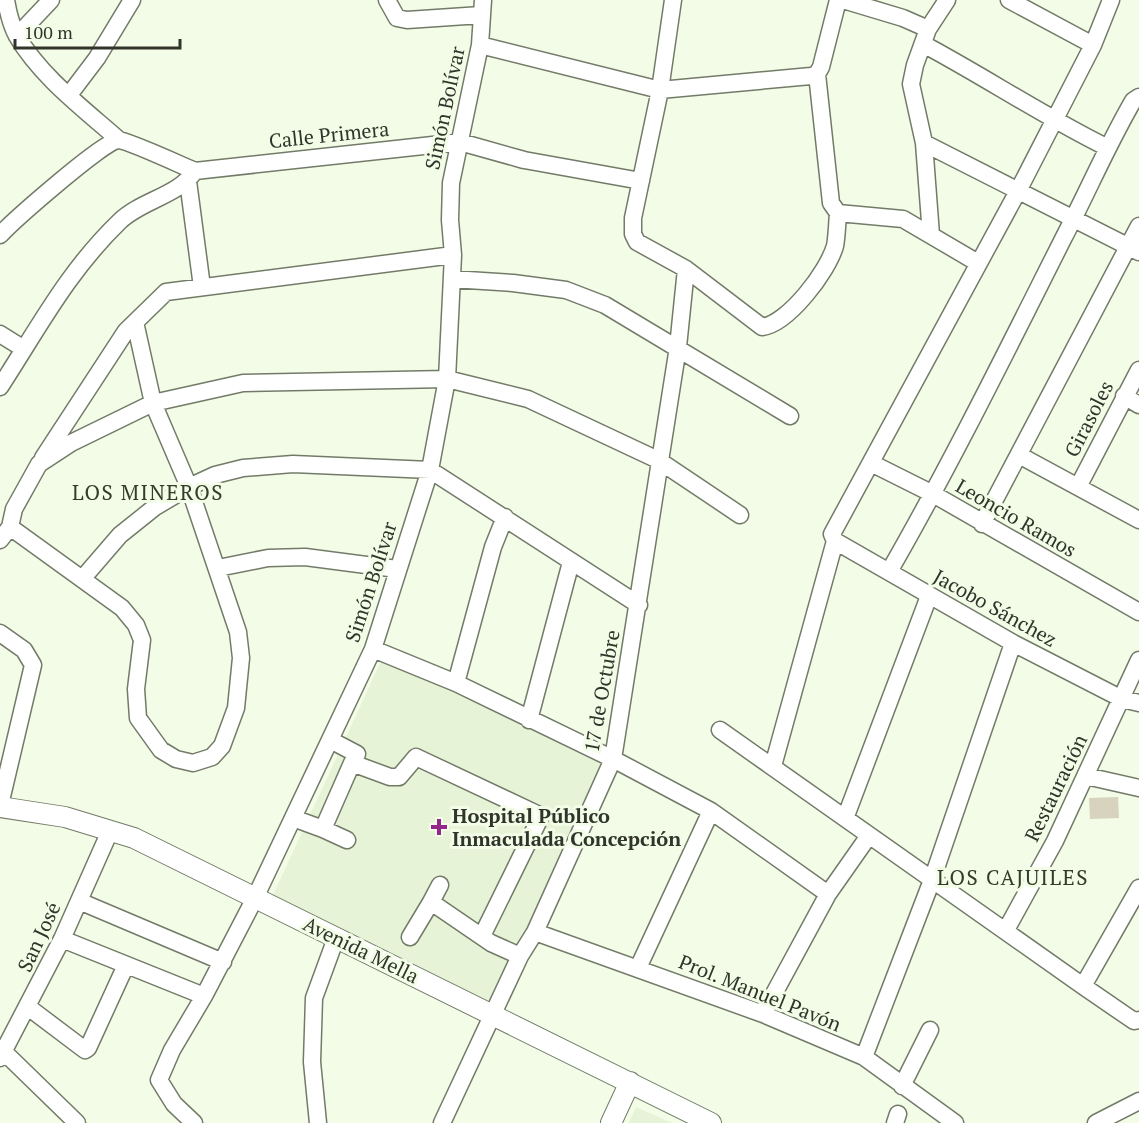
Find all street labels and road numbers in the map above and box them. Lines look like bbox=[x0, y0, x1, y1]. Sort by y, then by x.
street label: Simón Bolívar bbox=[418, 44, 471, 172]
street label: Calle Primera bbox=[268, 115, 390, 154]
street label: Girasoles bbox=[1058, 376, 1119, 461]
street label: Leoncio Ramos bbox=[951, 472, 1081, 563]
street label: Simón Bolívar bbox=[338, 518, 403, 646]
street label: Jacobo Sánchez bbox=[929, 563, 1062, 653]
street label: 17 de Octubre bbox=[577, 628, 626, 754]
street label: Restauración bbox=[1018, 730, 1093, 846]
street label: San José bbox=[11, 897, 66, 976]
street label: Avenida Mella bbox=[299, 910, 424, 989]
street label: Prol. Manuel Pavón bbox=[675, 948, 845, 1037]

